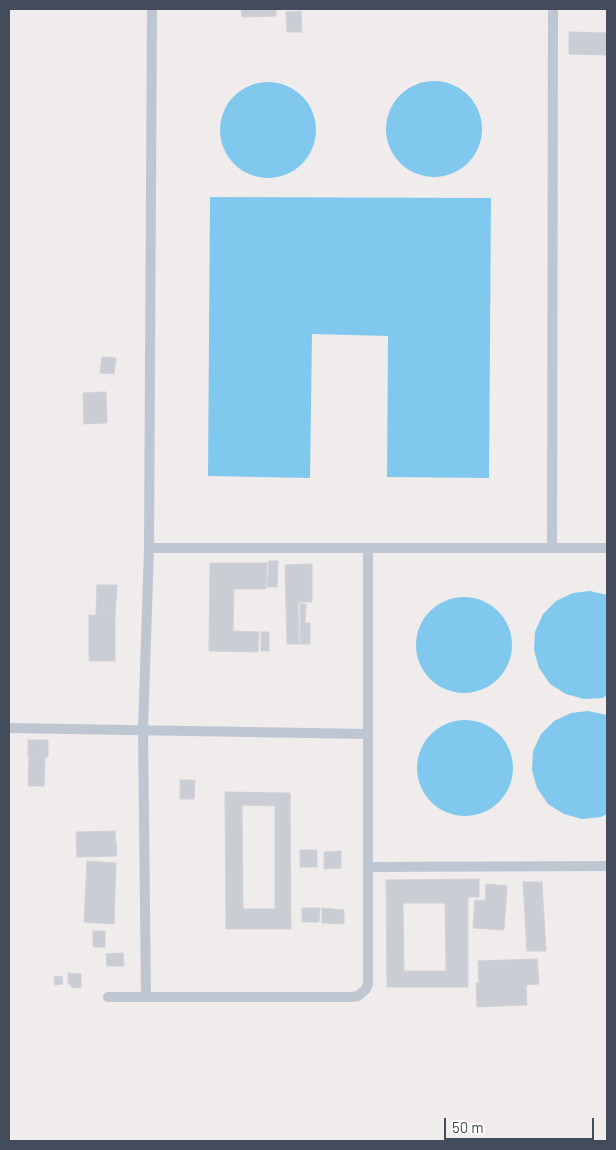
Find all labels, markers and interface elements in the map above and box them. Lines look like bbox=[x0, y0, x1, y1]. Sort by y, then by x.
scale bar bbox=[446, 1108, 596, 1140]
text: 50 m bbox=[452, 1118, 484, 1136]

